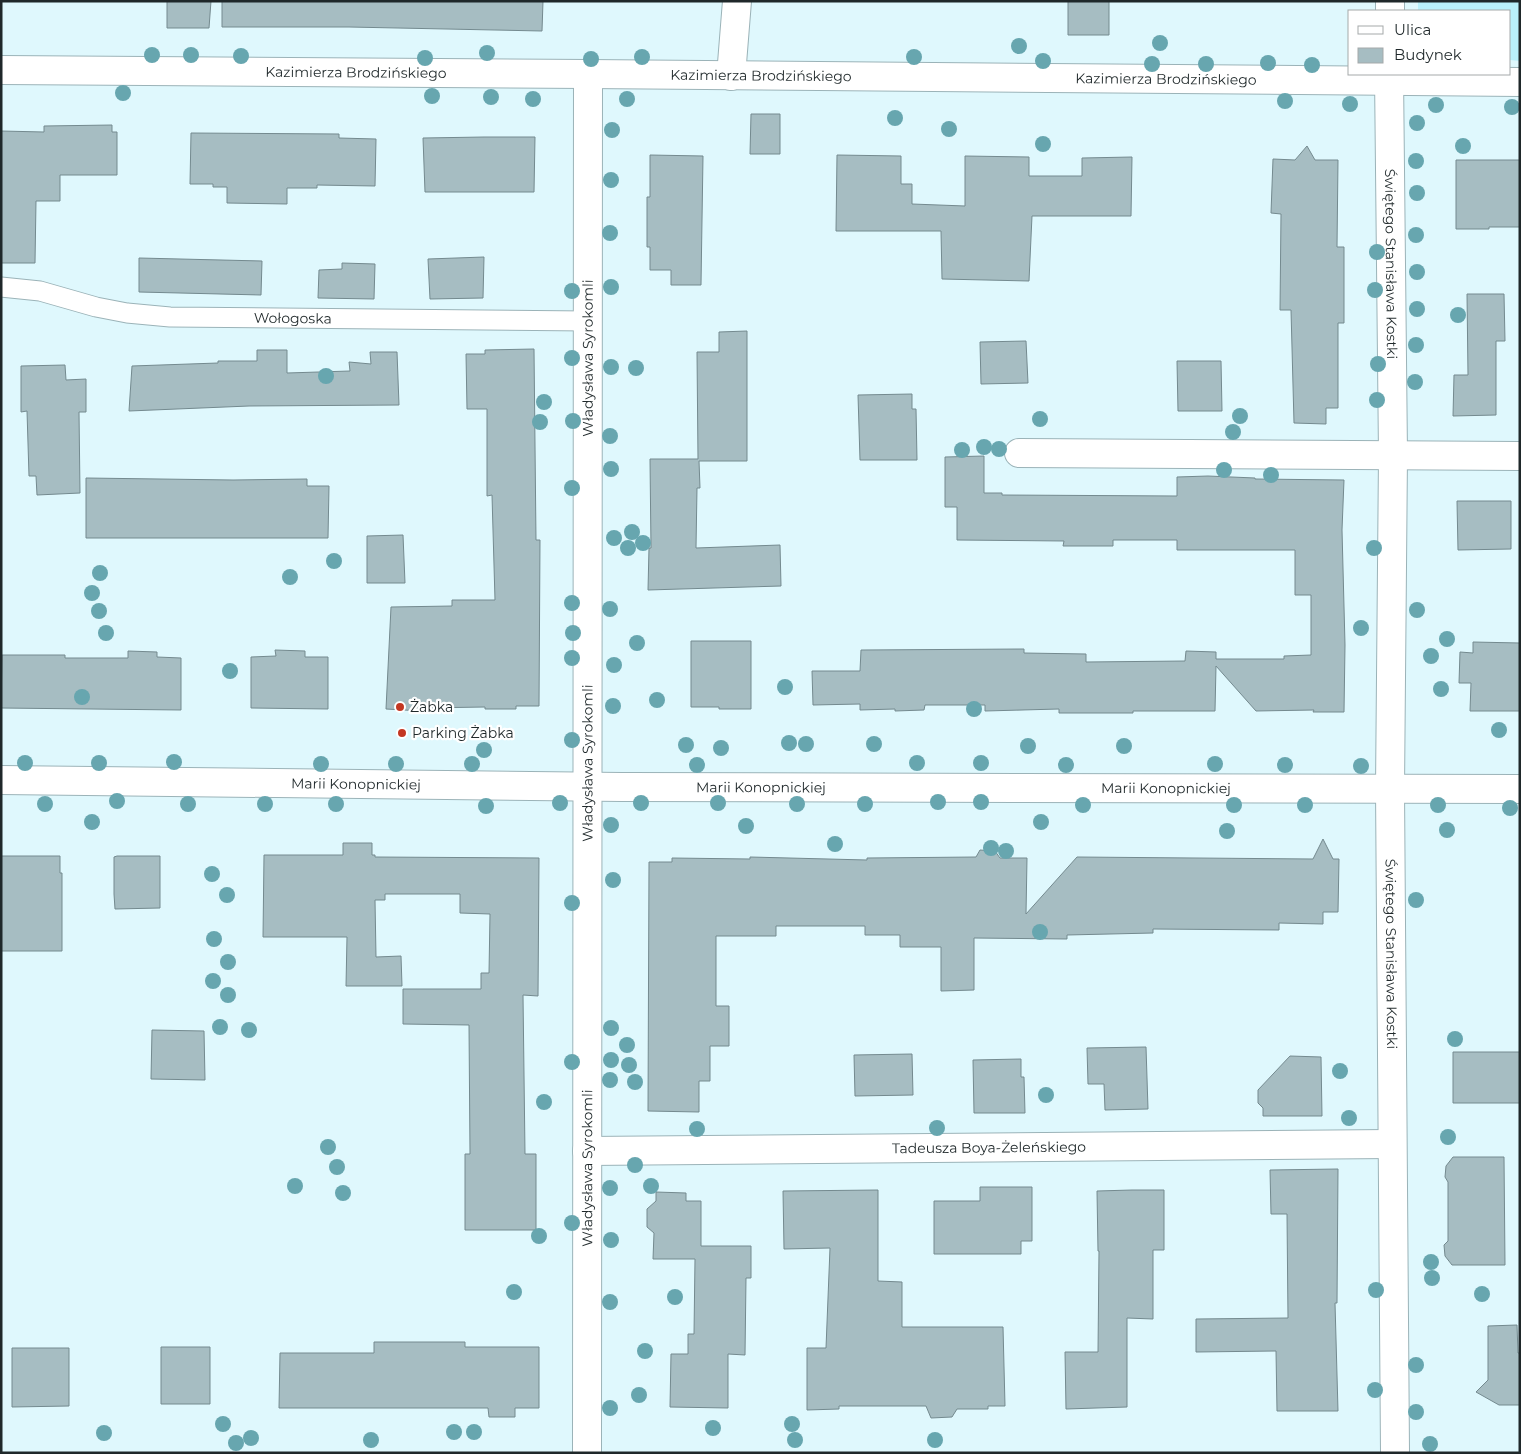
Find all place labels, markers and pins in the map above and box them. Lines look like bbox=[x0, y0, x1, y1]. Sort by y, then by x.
place label: Żabka bbox=[410, 698, 453, 716]
marker: Żabka bbox=[394, 701, 406, 713]
place label: Parking Żabka bbox=[412, 724, 514, 742]
marker: Parking Żabka bbox=[396, 727, 408, 739]

